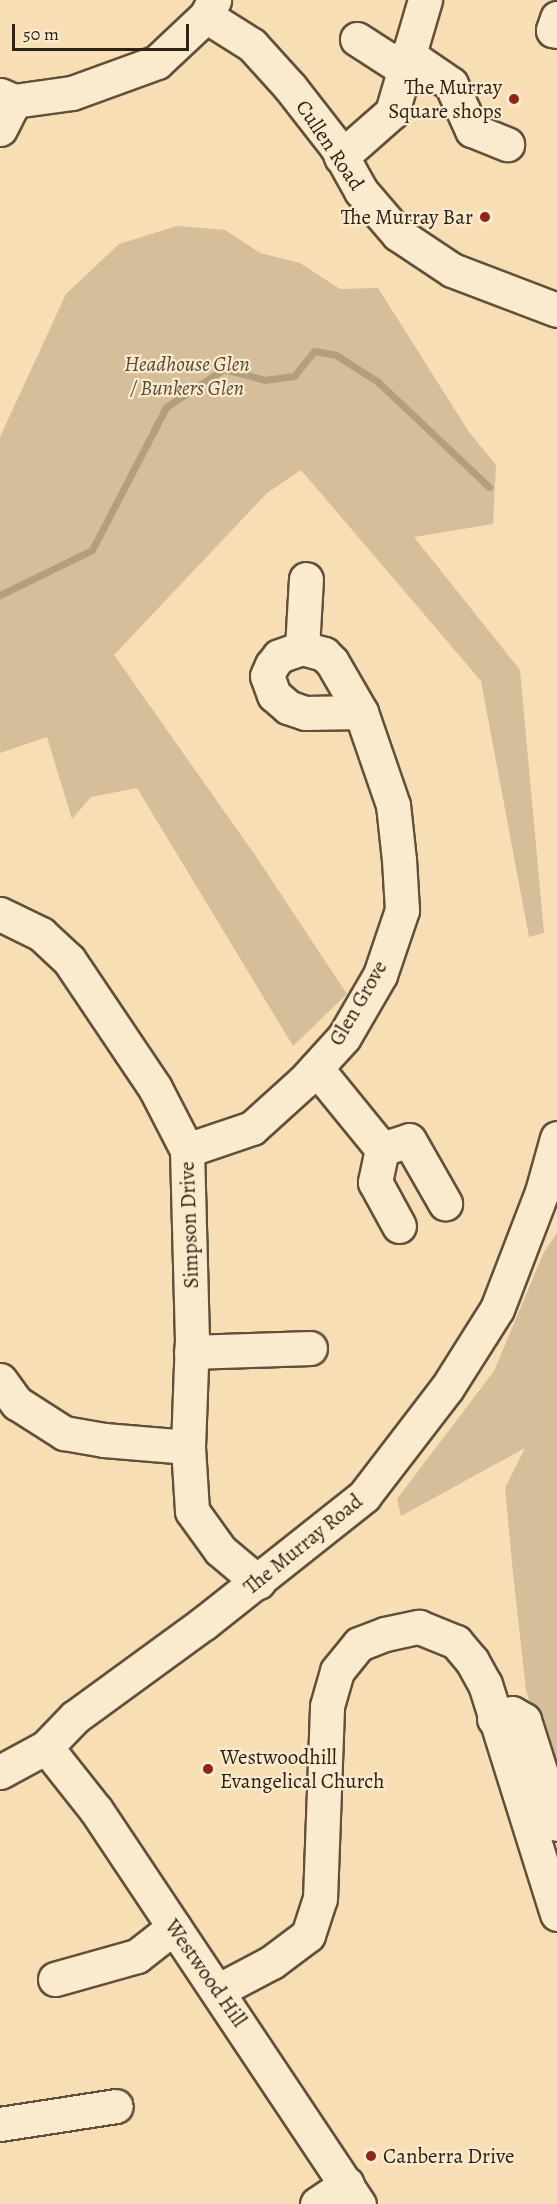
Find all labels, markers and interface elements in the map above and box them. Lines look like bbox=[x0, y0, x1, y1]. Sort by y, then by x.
scale bar bbox=[15, 12, 192, 50]
text: 50 m bbox=[23, 22, 59, 46]
place label: The Murray Square shops bbox=[388, 74, 502, 124]
marker: The Murray Square shops bbox=[507, 92, 521, 106]
street label: Cullen Road bbox=[291, 95, 369, 195]
place label: The Murray Bar bbox=[341, 204, 473, 230]
marker: The Murray Bar bbox=[478, 210, 492, 224]
park label: Headhouse Glen / Bunkers Glen bbox=[124, 351, 250, 401]
street label: Glen Grove bbox=[324, 956, 392, 1050]
street label: Simpson Drive bbox=[174, 1161, 204, 1289]
street label: The Murray Road bbox=[238, 1488, 368, 1600]
place label: Westwoodhill Evangelical Church bbox=[220, 1744, 384, 1794]
marker: Westwoodhill Evangelical Church bbox=[201, 1762, 215, 1776]
street label: Westwood Hill bbox=[160, 1914, 252, 2032]
place label: Canberra Drive bbox=[383, 2143, 514, 2169]
marker: Canberra Drive bbox=[364, 2149, 378, 2163]

